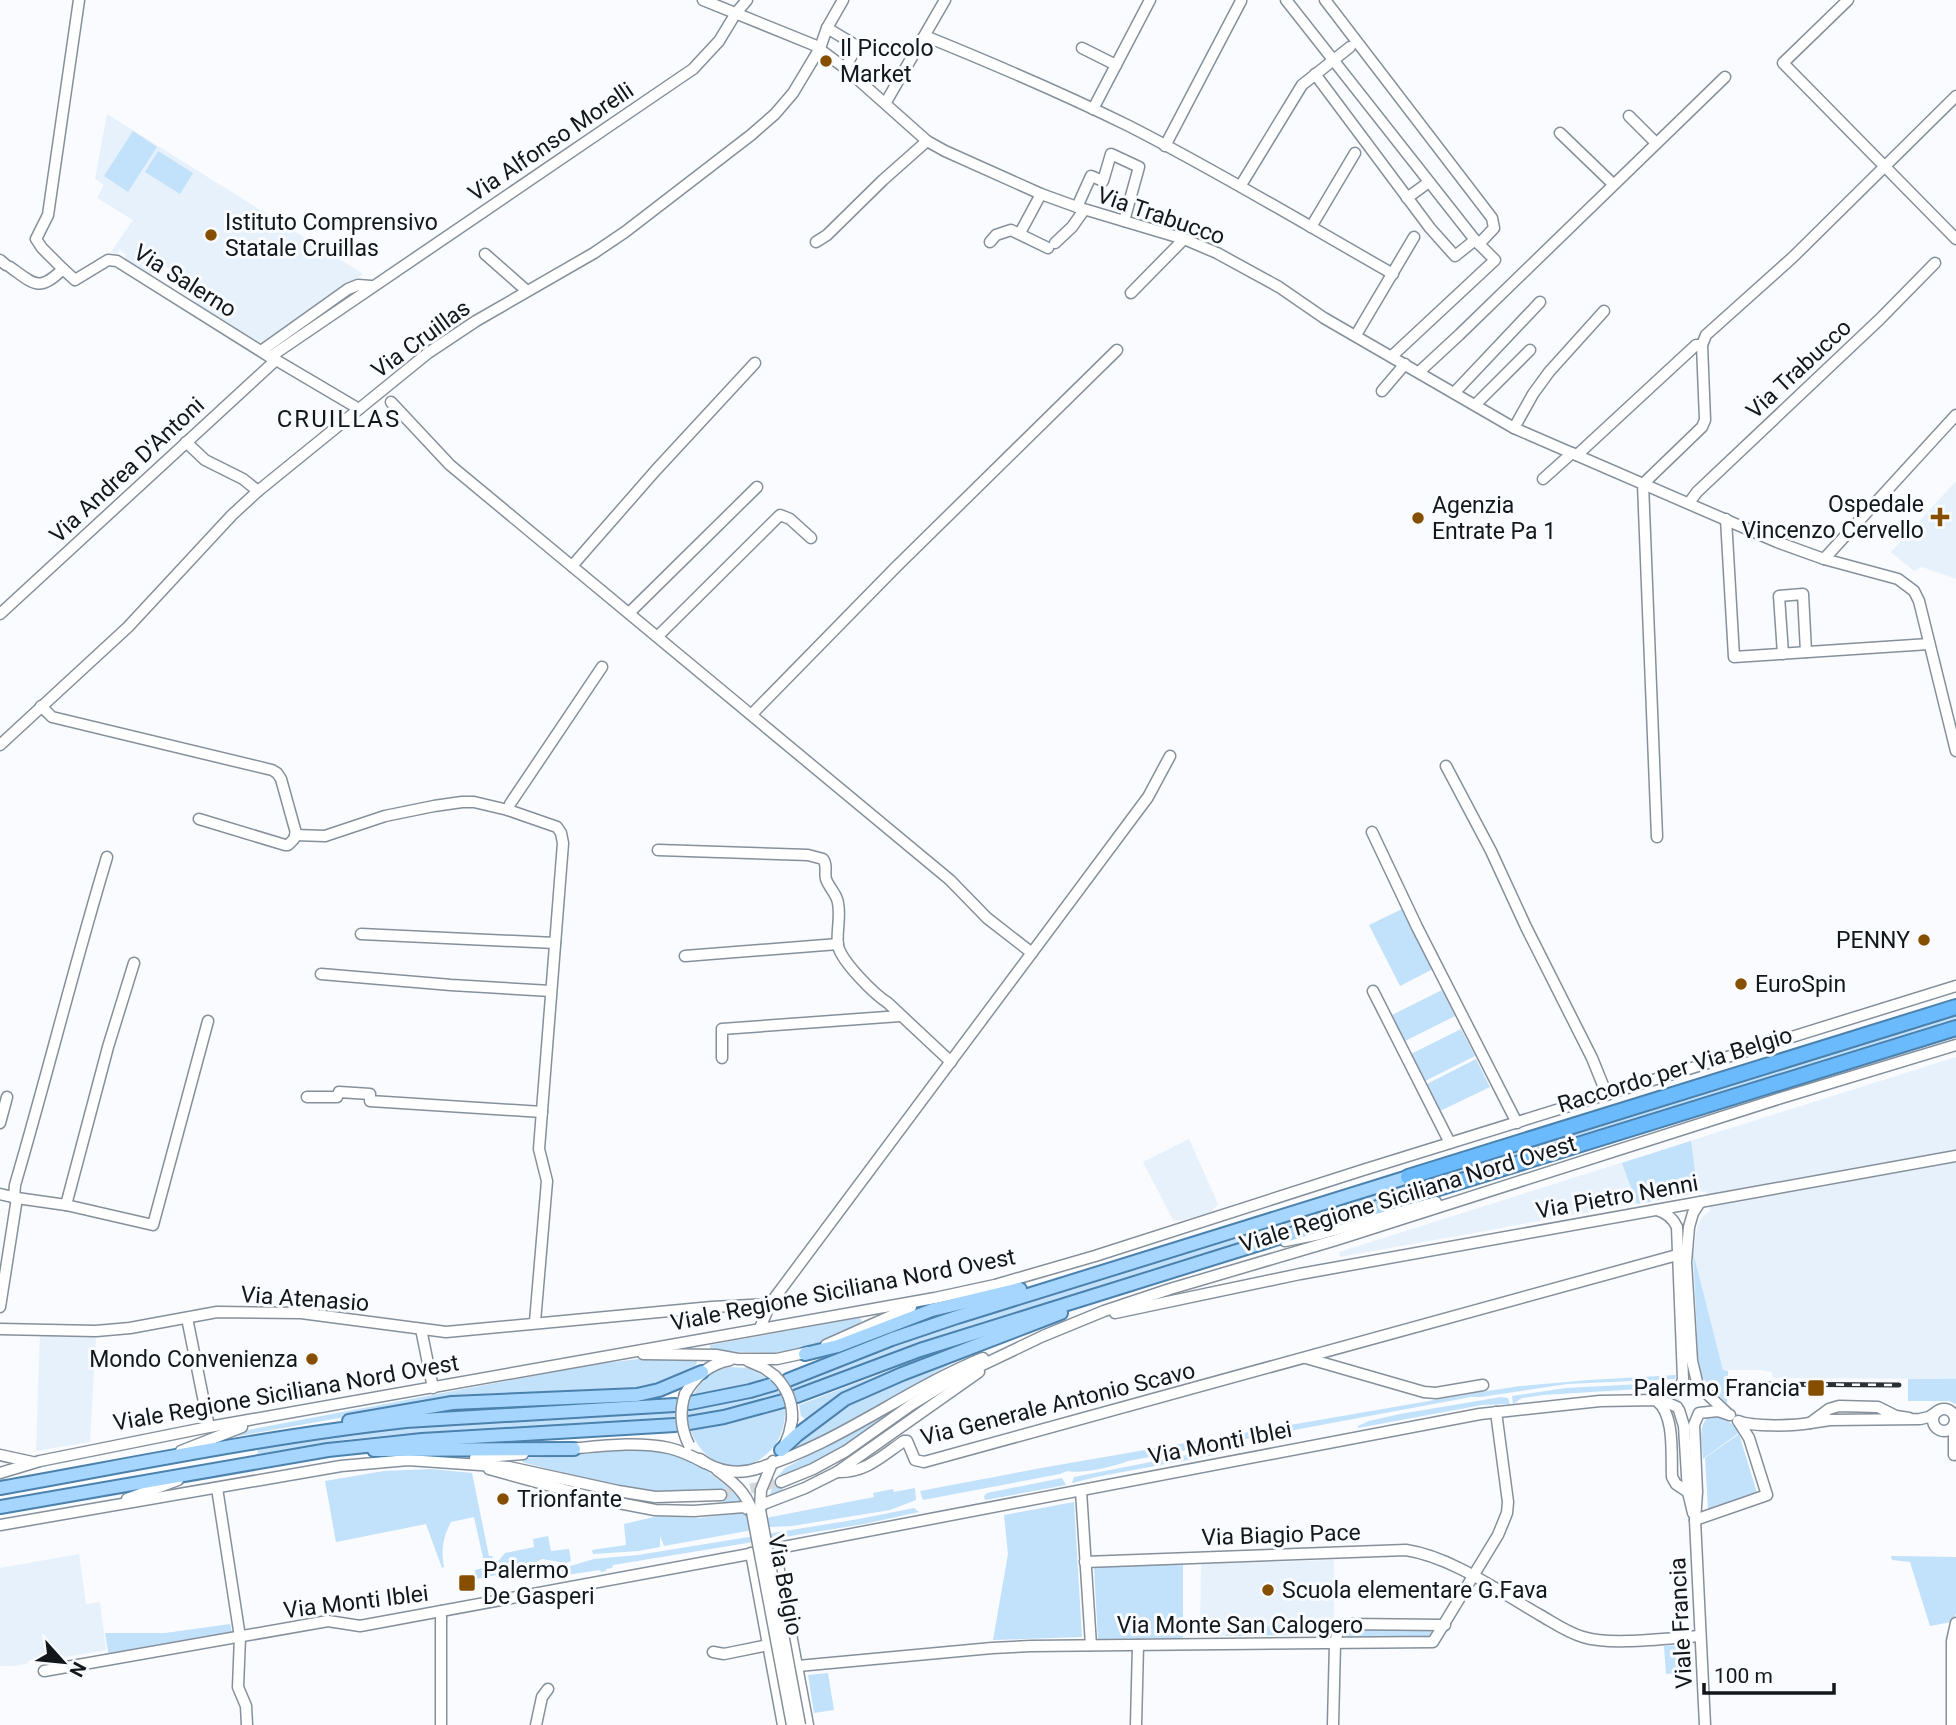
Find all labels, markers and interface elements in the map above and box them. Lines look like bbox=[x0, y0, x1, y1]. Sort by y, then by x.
place label: Il Piccolo Market bbox=[840, 35, 934, 88]
marker: Il Piccolo Market bbox=[818, 53, 834, 69]
street label: Via Alfonso Morelli bbox=[463, 77, 639, 207]
street label: Via Trabucco bbox=[1093, 181, 1229, 251]
place label: Istituto Comprensivo Statale Cruillas bbox=[225, 209, 438, 262]
marker: Istituto Comprensivo Statale Cruillas bbox=[203, 227, 219, 243]
street label: Via Salerno bbox=[129, 239, 241, 323]
street label: Via Cruillas bbox=[367, 294, 475, 384]
street label: Via Trabucco bbox=[1741, 314, 1857, 424]
street label: Via Andrea D'Antoni bbox=[44, 391, 210, 549]
district label: CRUILLAS bbox=[277, 405, 401, 433]
place label: Ospedale Vincenzo Cervello bbox=[1741, 491, 1924, 544]
place label: Agenzia Entrate Pa 1 bbox=[1432, 492, 1556, 545]
marker: Ospedale Vincenzo Cervello bbox=[1930, 507, 1950, 527]
marker: Agenzia Entrate Pa 1 bbox=[1410, 510, 1426, 526]
place label: PENNY bbox=[1836, 927, 1910, 954]
marker: PENNY bbox=[1916, 932, 1932, 948]
place label: EuroSpin bbox=[1755, 971, 1846, 998]
marker: EuroSpin bbox=[1733, 976, 1749, 992]
street label: Raccordo per Via Belgio bbox=[1554, 1021, 1796, 1119]
street label: Viale Regione Siciliana Nord Ovest bbox=[1236, 1130, 1580, 1258]
street label: Via Pietro Nenni bbox=[1534, 1169, 1700, 1225]
street label: Viale Regione Siciliana Nord Ovest bbox=[668, 1243, 1018, 1337]
street label: Via Atenasio bbox=[240, 1281, 370, 1317]
place label: Mondo Convenienza bbox=[89, 1346, 298, 1373]
street label: Viale Regione Siciliana Nord Ovest bbox=[111, 1349, 461, 1437]
marker: Mondo Convenienza bbox=[304, 1351, 320, 1367]
street label: Via Generale Antonio Scavo bbox=[918, 1357, 1198, 1451]
place label: Palermo Francia bbox=[1633, 1375, 1800, 1402]
marker: Palermo Francia bbox=[1806, 1378, 1826, 1398]
street label: Via Monti Iblei bbox=[1146, 1416, 1294, 1470]
place label: Trionfante bbox=[517, 1486, 622, 1513]
marker: Trionfante bbox=[495, 1491, 511, 1507]
street label: Via Biagio Pace bbox=[1201, 1519, 1361, 1551]
street label: Via Belgio bbox=[762, 1532, 808, 1638]
place label: Palermo De Gasperi bbox=[483, 1557, 595, 1610]
street label: Viale Francia bbox=[1664, 1557, 1698, 1689]
marker: Palermo De Gasperi bbox=[457, 1573, 477, 1593]
place label: Scuola elementare G.Fava bbox=[1282, 1577, 1548, 1604]
street label: Via Monti Iblei bbox=[282, 1580, 430, 1624]
marker: Scuola elementare G.Fava bbox=[1260, 1582, 1276, 1598]
street label: Via Monte San Calogero bbox=[1117, 1612, 1363, 1639]
north arrow bbox=[28, 1627, 98, 1697]
scale bar bbox=[1704, 1652, 1834, 1696]
text: N bbox=[64, 1658, 91, 1681]
text: 100 m bbox=[1714, 1664, 1773, 1688]

